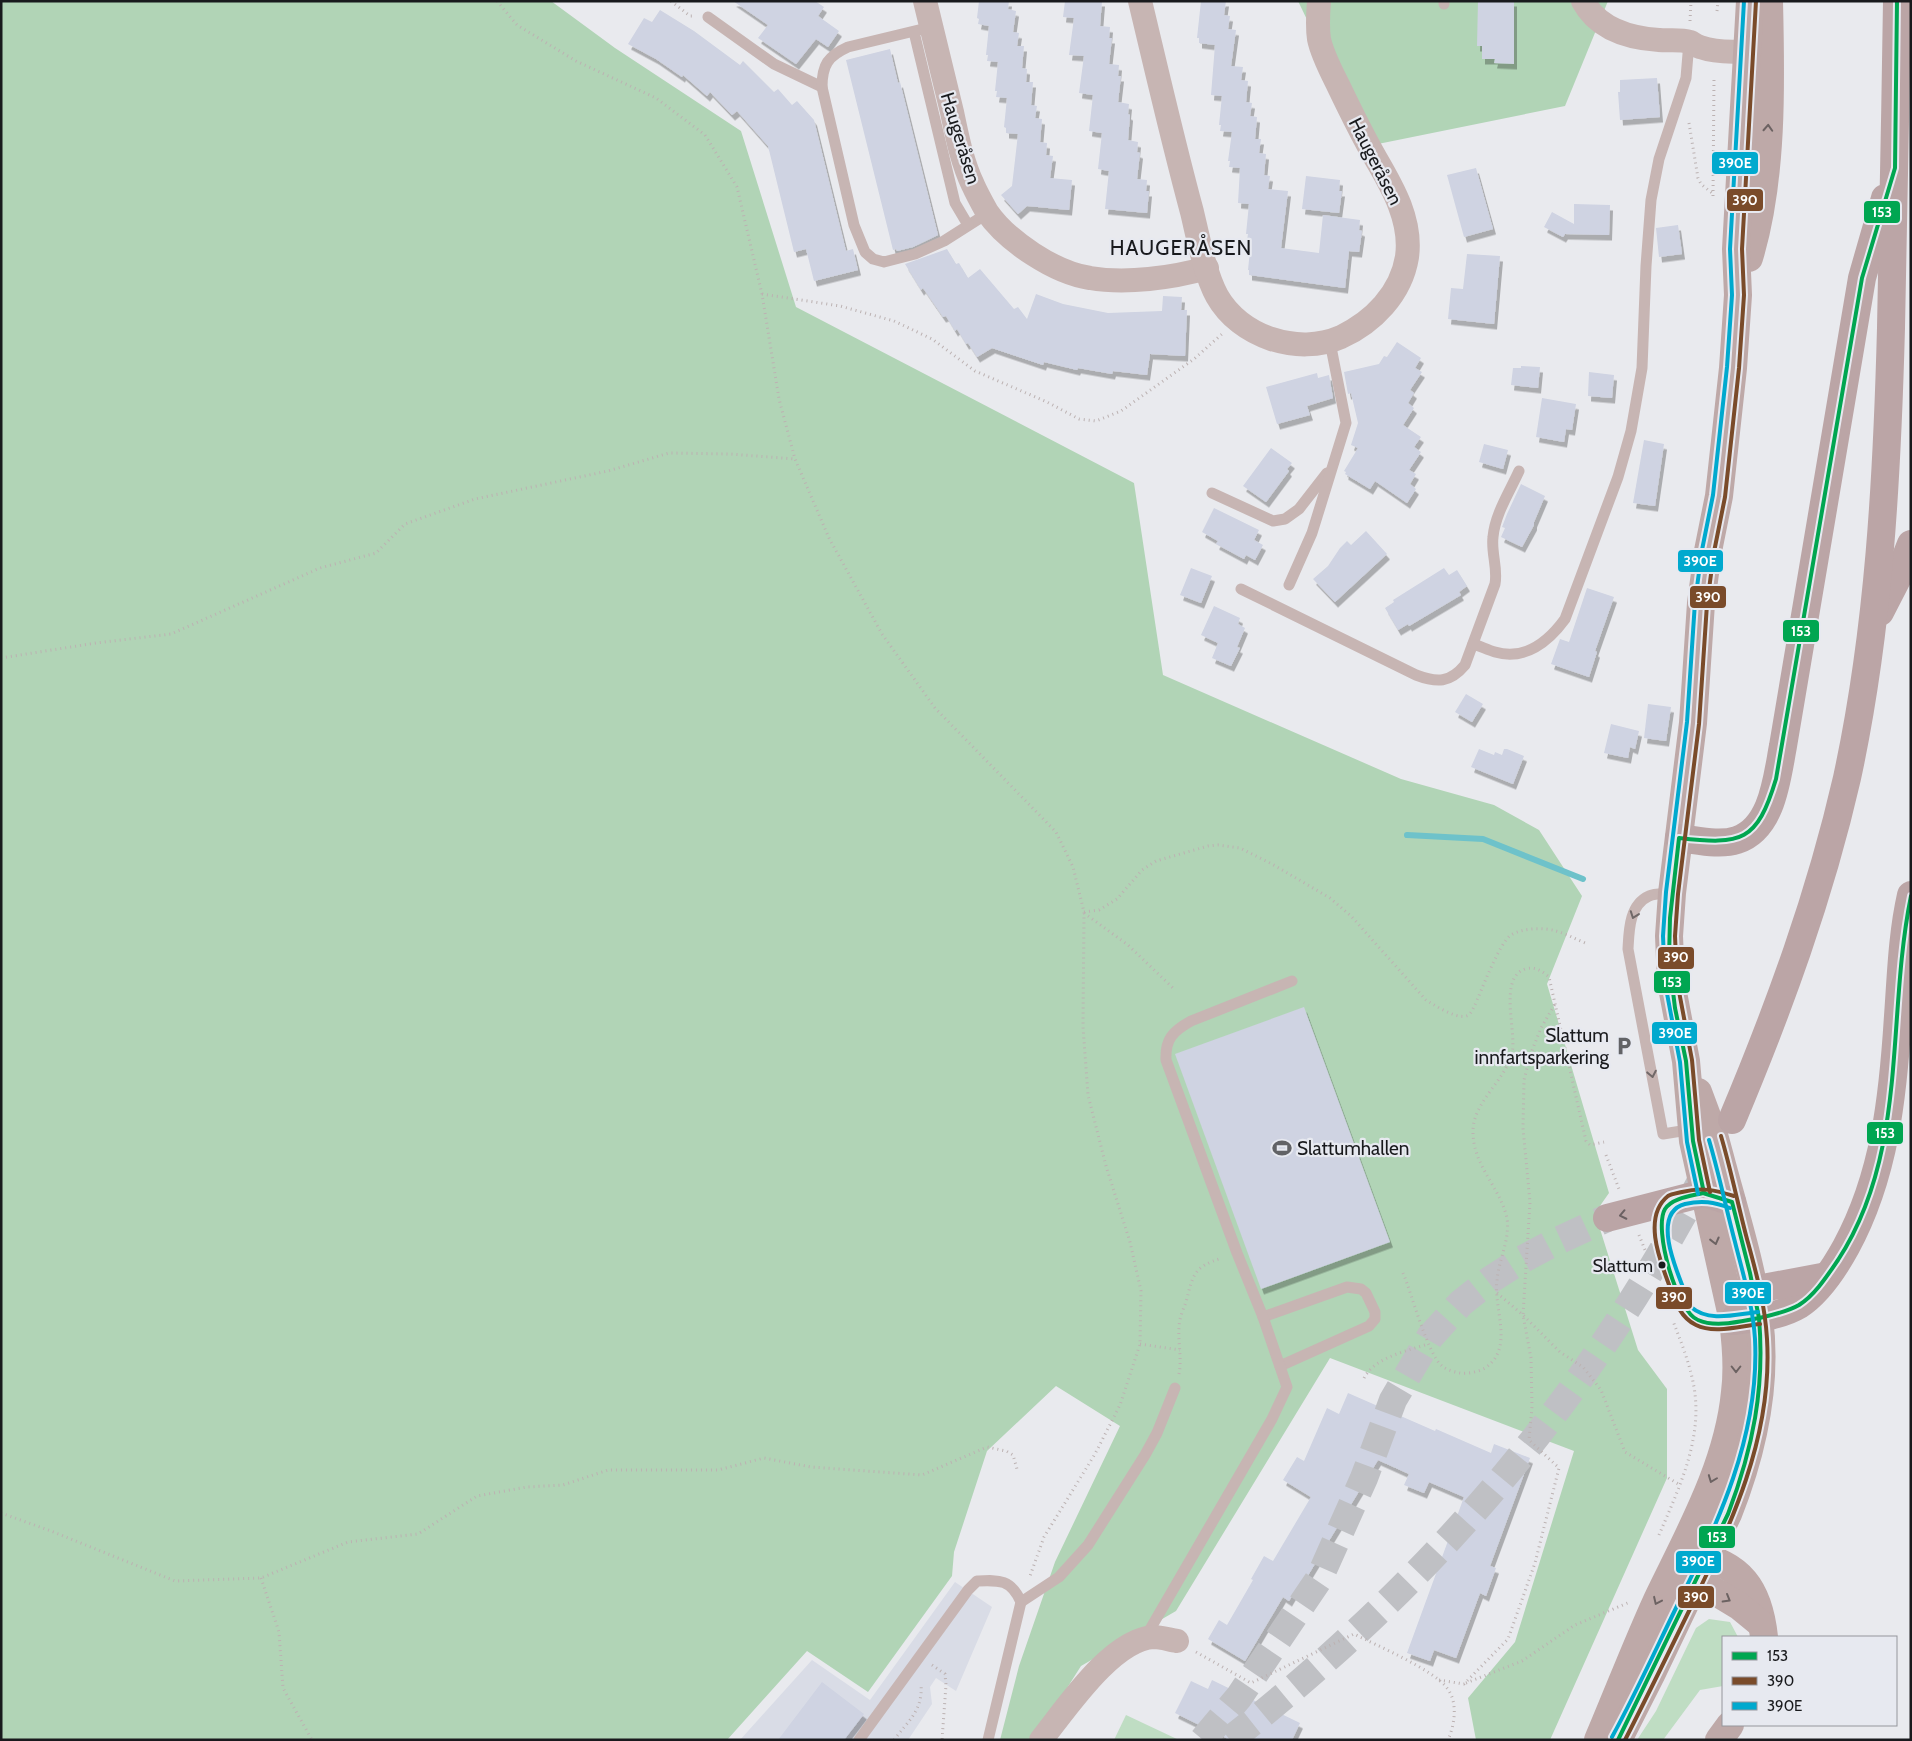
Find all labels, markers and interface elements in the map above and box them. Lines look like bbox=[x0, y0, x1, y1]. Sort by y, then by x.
street label: Haugeråsen bbox=[936, 90, 985, 187]
street label: Haugeråsen bbox=[1344, 114, 1407, 209]
one-way arrow bbox=[1762, 124, 1773, 132]
line badge: 390E bbox=[1711, 151, 1759, 175]
text: 390E bbox=[1718, 154, 1752, 172]
line badge: 390 bbox=[1726, 188, 1764, 212]
text: 390 bbox=[1732, 191, 1758, 209]
line badge: 153 bbox=[1863, 200, 1901, 224]
text: 153 bbox=[1872, 203, 1892, 221]
district label: HAUGERÅSEN bbox=[1110, 234, 1252, 260]
line badge: 390E bbox=[1677, 549, 1724, 573]
text: 390E bbox=[1683, 552, 1717, 570]
line badge: 390 bbox=[1689, 585, 1727, 609]
text: 390 bbox=[1695, 588, 1721, 606]
line badge: 153 bbox=[1782, 619, 1820, 643]
text: 153 bbox=[1791, 622, 1811, 640]
one-way arrow bbox=[1630, 910, 1640, 919]
line badge: 390 bbox=[1657, 946, 1695, 970]
text: 390 bbox=[1663, 948, 1689, 966]
line badge: 153 bbox=[1653, 970, 1691, 994]
text: 153 bbox=[1662, 973, 1682, 991]
line badge: 390E bbox=[1651, 1021, 1698, 1045]
place label: Slattum innfartsparkering bbox=[1475, 1024, 1610, 1069]
text: 390E bbox=[1658, 1024, 1692, 1042]
parking icon: Slattum innfartsparkering bbox=[1613, 1035, 1635, 1057]
one-way arrow bbox=[1646, 1070, 1656, 1079]
line badge: 153 bbox=[1866, 1121, 1904, 1145]
text: 153 bbox=[1875, 1124, 1895, 1142]
sports icon: Slattumhallen bbox=[1271, 1137, 1293, 1159]
place label: Slattumhallen bbox=[1297, 1137, 1409, 1160]
one-way arrow bbox=[1618, 1209, 1627, 1220]
one-way arrow bbox=[1709, 1236, 1720, 1245]
place label: Slattum bbox=[1593, 1255, 1653, 1277]
marker: Slattum bbox=[1657, 1260, 1667, 1270]
line badge: 390E bbox=[1724, 1281, 1772, 1305]
text: 390E bbox=[1731, 1284, 1765, 1302]
line badge: 390 bbox=[1655, 1286, 1693, 1310]
text: 390 bbox=[1661, 1288, 1687, 1306]
one-way arrow bbox=[1731, 1366, 1741, 1373]
one-way arrow bbox=[1708, 1474, 1718, 1483]
line badge: 153 bbox=[1698, 1525, 1736, 1549]
text: 153 bbox=[1707, 1528, 1727, 1546]
line badge: 390E bbox=[1675, 1550, 1722, 1574]
text: 390E bbox=[1681, 1552, 1715, 1570]
line badge: 390 bbox=[1677, 1585, 1715, 1609]
text: 390 bbox=[1683, 1588, 1709, 1606]
one-way arrow bbox=[1721, 1593, 1730, 1603]
one-way arrow bbox=[1653, 1596, 1663, 1605]
legend bbox=[1722, 1636, 1897, 1726]
text: 153 bbox=[1767, 1647, 1788, 1665]
text: 390 bbox=[1767, 1672, 1794, 1690]
text: 390E bbox=[1767, 1697, 1802, 1715]

